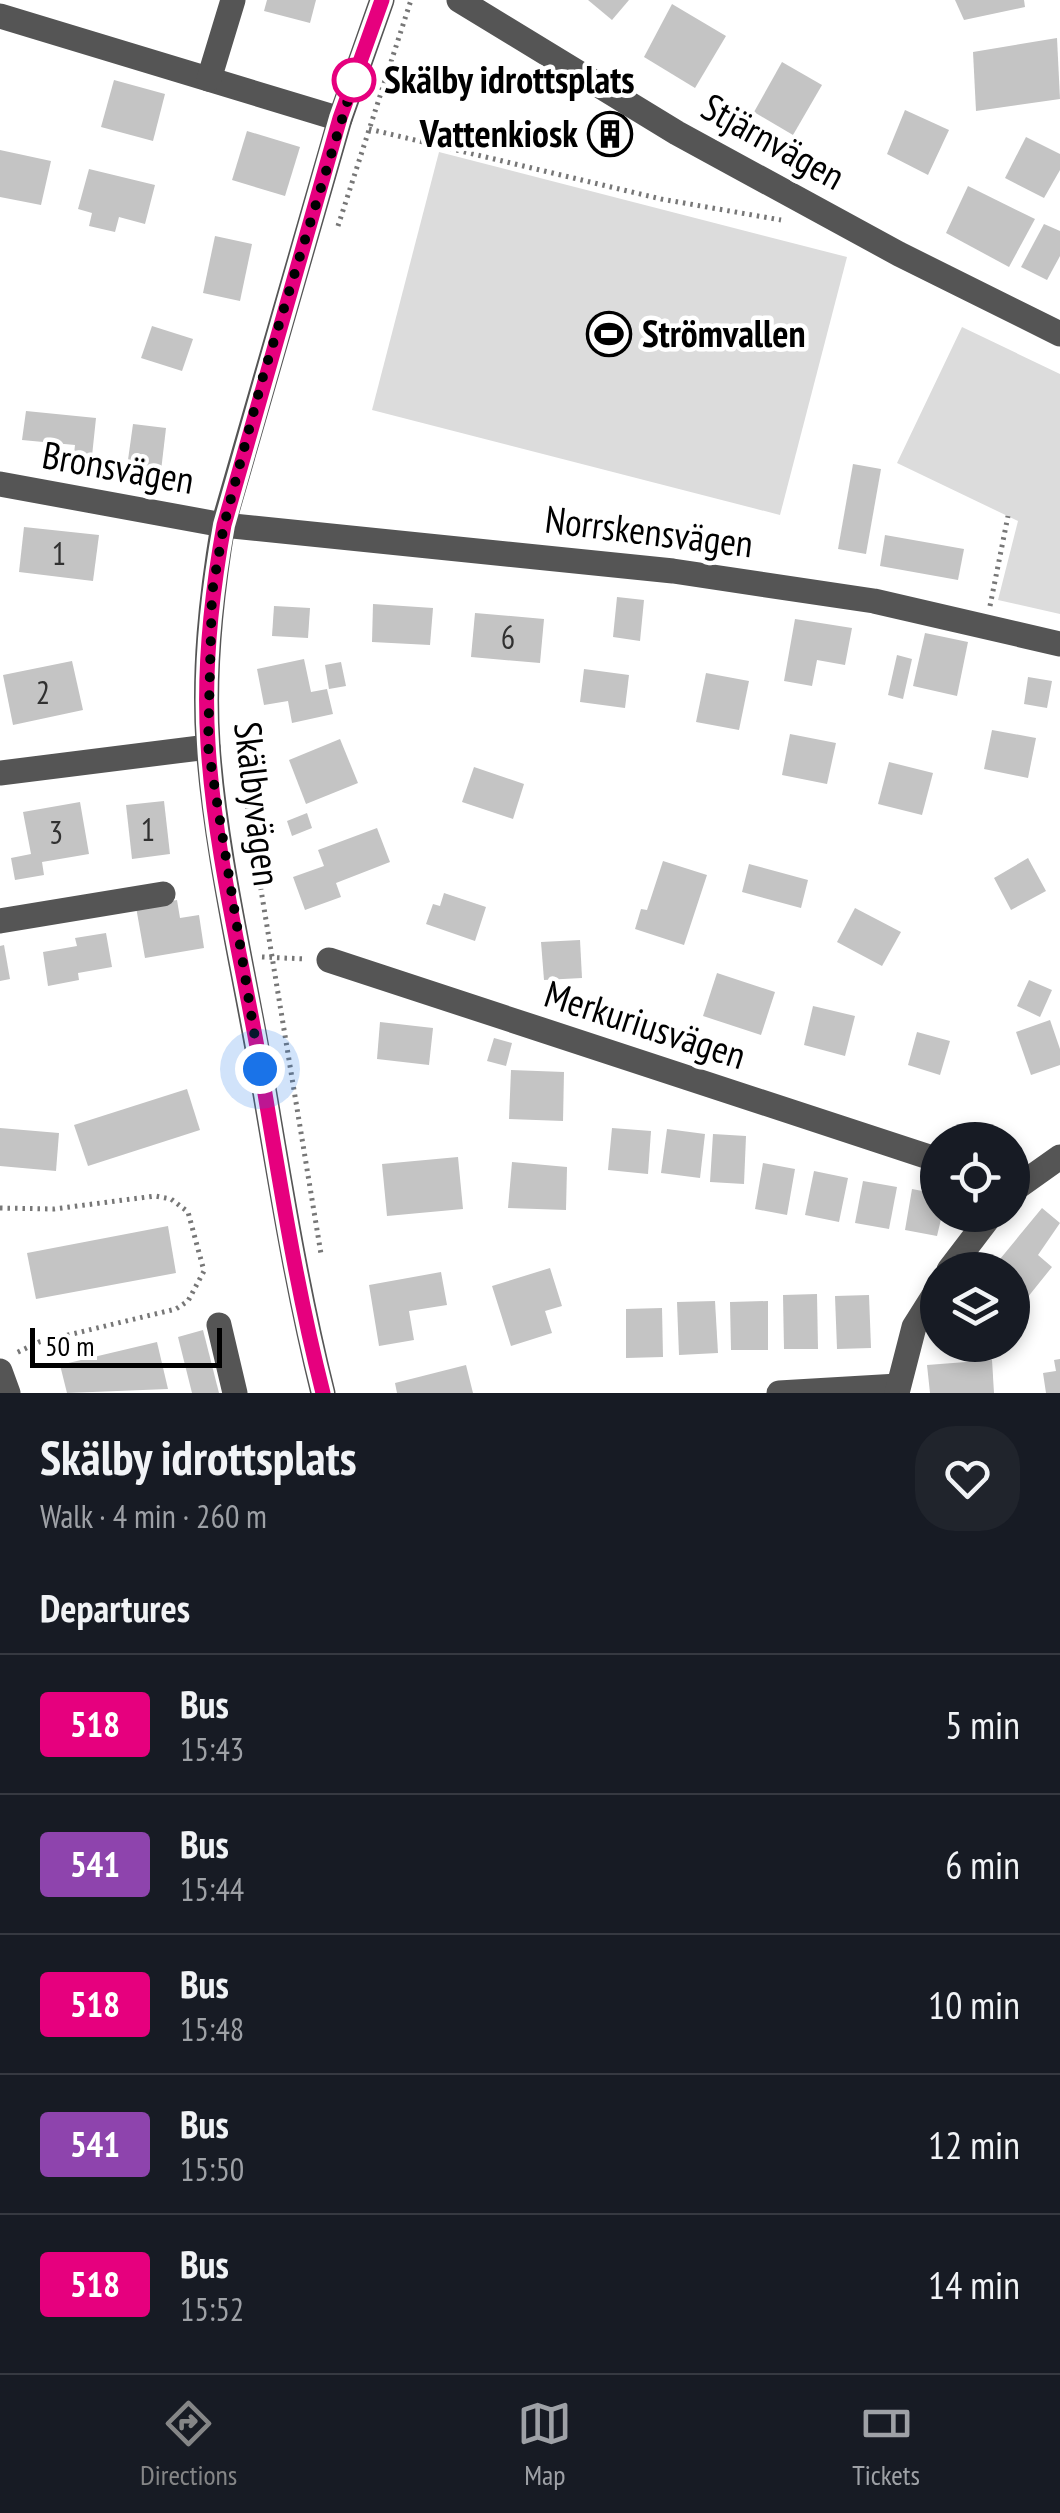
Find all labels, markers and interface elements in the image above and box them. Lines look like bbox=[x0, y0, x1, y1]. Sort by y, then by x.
place label: Skälby idrottsplats bbox=[384, 54, 635, 103]
marker: Skälby idrottsplats bbox=[333, 59, 375, 101]
street label: Stjärnvägen bbox=[694, 81, 854, 200]
place label: Vattenkiosk bbox=[419, 108, 578, 157]
building icon: Vattenkiosk bbox=[587, 111, 633, 157]
place label: Strömvallen bbox=[642, 308, 806, 357]
sports icon: Strömvallen bbox=[586, 311, 632, 357]
street label: Bronsvägen bbox=[39, 429, 198, 504]
street label: Norrskensvägen bbox=[543, 493, 756, 568]
house number: 1 bbox=[52, 532, 66, 574]
house number: 6 bbox=[501, 616, 515, 658]
house number: 2 bbox=[36, 671, 50, 713]
street label: Skälbyvägen bbox=[224, 719, 293, 889]
house number: 1 bbox=[141, 808, 155, 850]
house number: 3 bbox=[49, 811, 63, 853]
street label: Merkuriusvägen bbox=[539, 968, 752, 1079]
your location bbox=[235, 1044, 285, 1094]
map controls bbox=[920, 1122, 1030, 1362]
button: locate bbox=[920, 1122, 1030, 1232]
button: layers bbox=[920, 1252, 1030, 1362]
scale bar bbox=[30, 1323, 222, 1368]
text: 50 m bbox=[45, 1327, 94, 1364]
text: Skälby idrottsplats bbox=[40, 1426, 356, 1488]
button: heart bbox=[915, 1426, 1020, 1531]
text: Walk · 4 min · 260 m bbox=[40, 1495, 267, 1537]
text: Departures bbox=[40, 1583, 190, 1632]
text: Bus bbox=[180, 1679, 229, 1728]
text: 5 min bbox=[945, 1700, 1020, 1749]
text: 518 bbox=[70, 1701, 120, 1747]
text: 15:43 bbox=[180, 1728, 244, 1770]
text: Bus bbox=[180, 1819, 229, 1868]
text: 6 min bbox=[945, 1840, 1020, 1889]
text: 541 bbox=[70, 1841, 120, 1887]
text: 15:44 bbox=[180, 1868, 244, 1910]
text: Bus bbox=[180, 1959, 229, 2008]
text: 10 min bbox=[928, 1980, 1020, 2029]
text: 518 bbox=[70, 1981, 120, 2027]
text: 15:48 bbox=[180, 2008, 244, 2050]
text: Bus bbox=[180, 2099, 229, 2148]
text: 12 min bbox=[928, 2120, 1020, 2169]
text: 541 bbox=[70, 2121, 120, 2167]
text: 15:50 bbox=[180, 2148, 244, 2190]
text: Bus bbox=[180, 2239, 229, 2288]
text: 14 min bbox=[928, 2260, 1020, 2309]
text: 518 bbox=[70, 2261, 120, 2307]
text: 15:52 bbox=[180, 2288, 244, 2330]
tab: Directions bbox=[140, 2396, 237, 2493]
tab: Map bbox=[517, 2396, 572, 2493]
tab: Tickets bbox=[852, 2396, 920, 2493]

